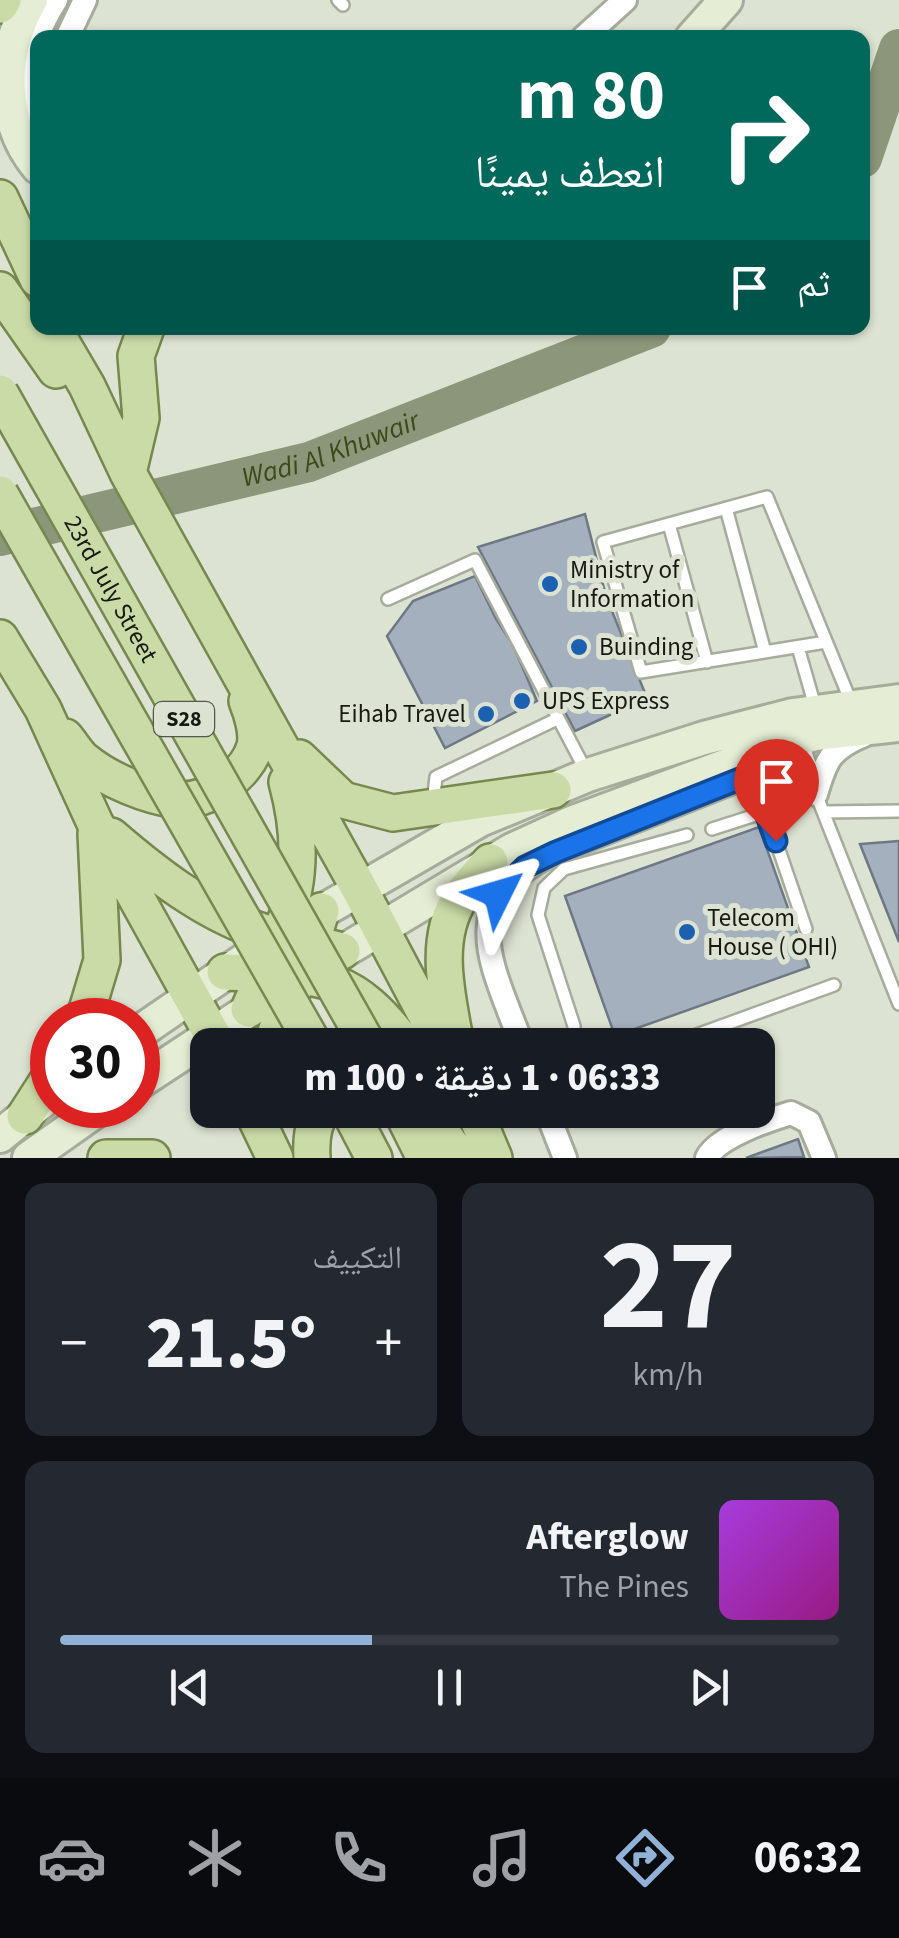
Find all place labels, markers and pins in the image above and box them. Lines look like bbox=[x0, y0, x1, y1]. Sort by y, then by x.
place label: Ministry of Information bbox=[570, 552, 694, 617]
marker: Ministry of Information bbox=[539, 573, 561, 595]
place label: Buinding bbox=[599, 629, 694, 665]
marker: Buinding bbox=[568, 636, 590, 658]
place label: UPS Express bbox=[542, 683, 670, 719]
marker: UPS Express bbox=[511, 690, 533, 712]
place label: Eihab Travel bbox=[338, 696, 466, 732]
marker: Eihab Travel bbox=[475, 703, 497, 725]
pin bbox=[734, 739, 819, 842]
place label: Telecom House ( OHI) bbox=[707, 900, 838, 965]
marker: Telecom House ( OHI) bbox=[676, 921, 698, 943]

